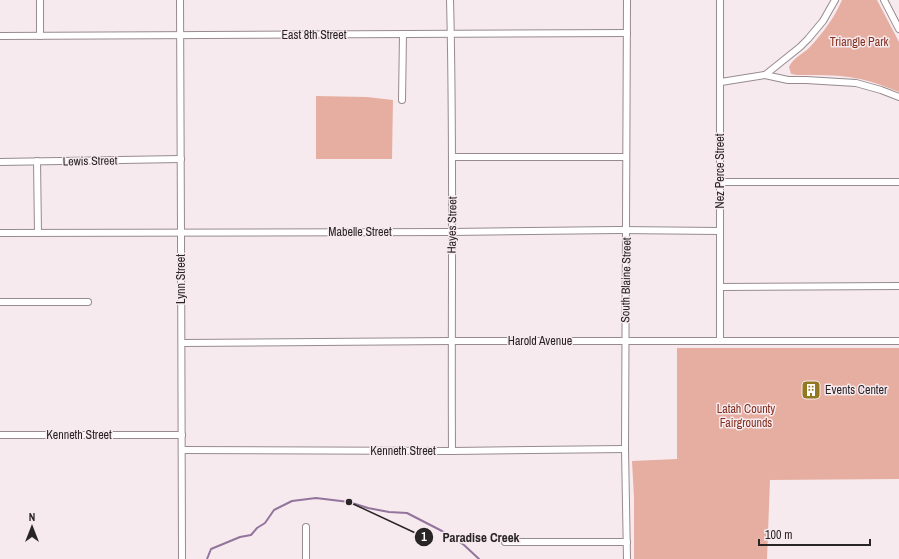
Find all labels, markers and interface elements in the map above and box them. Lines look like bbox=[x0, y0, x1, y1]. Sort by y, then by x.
street label: East 8th Street bbox=[281, 27, 347, 43]
park label: Triangle Park bbox=[830, 34, 888, 50]
street label: Nez Perce Street bbox=[712, 133, 728, 208]
street label: Lewis Street bbox=[63, 153, 118, 169]
street label: Hayes Street bbox=[444, 196, 460, 254]
street label: Mabelle Street bbox=[328, 224, 392, 240]
street label: South Blaine Street bbox=[617, 237, 635, 323]
street label: Lynn Street bbox=[173, 254, 189, 304]
street label: Harold Avenue bbox=[508, 333, 572, 349]
building icon: Events Center bbox=[800, 379, 822, 401]
place label: Events Center bbox=[825, 382, 888, 398]
park label: Latah County Fairgrounds bbox=[717, 401, 775, 431]
street label: Kenneth Street bbox=[46, 427, 112, 443]
street label: Kenneth Street bbox=[370, 443, 436, 459]
north arrow bbox=[12, 507, 52, 547]
text: N bbox=[29, 510, 35, 524]
scale bar bbox=[759, 521, 870, 547]
callout: Paradise Creek bbox=[414, 525, 527, 550]
text: 100 m bbox=[765, 527, 792, 543]
text: 1 bbox=[421, 529, 427, 545]
text: Paradise Creek bbox=[442, 529, 520, 546]

